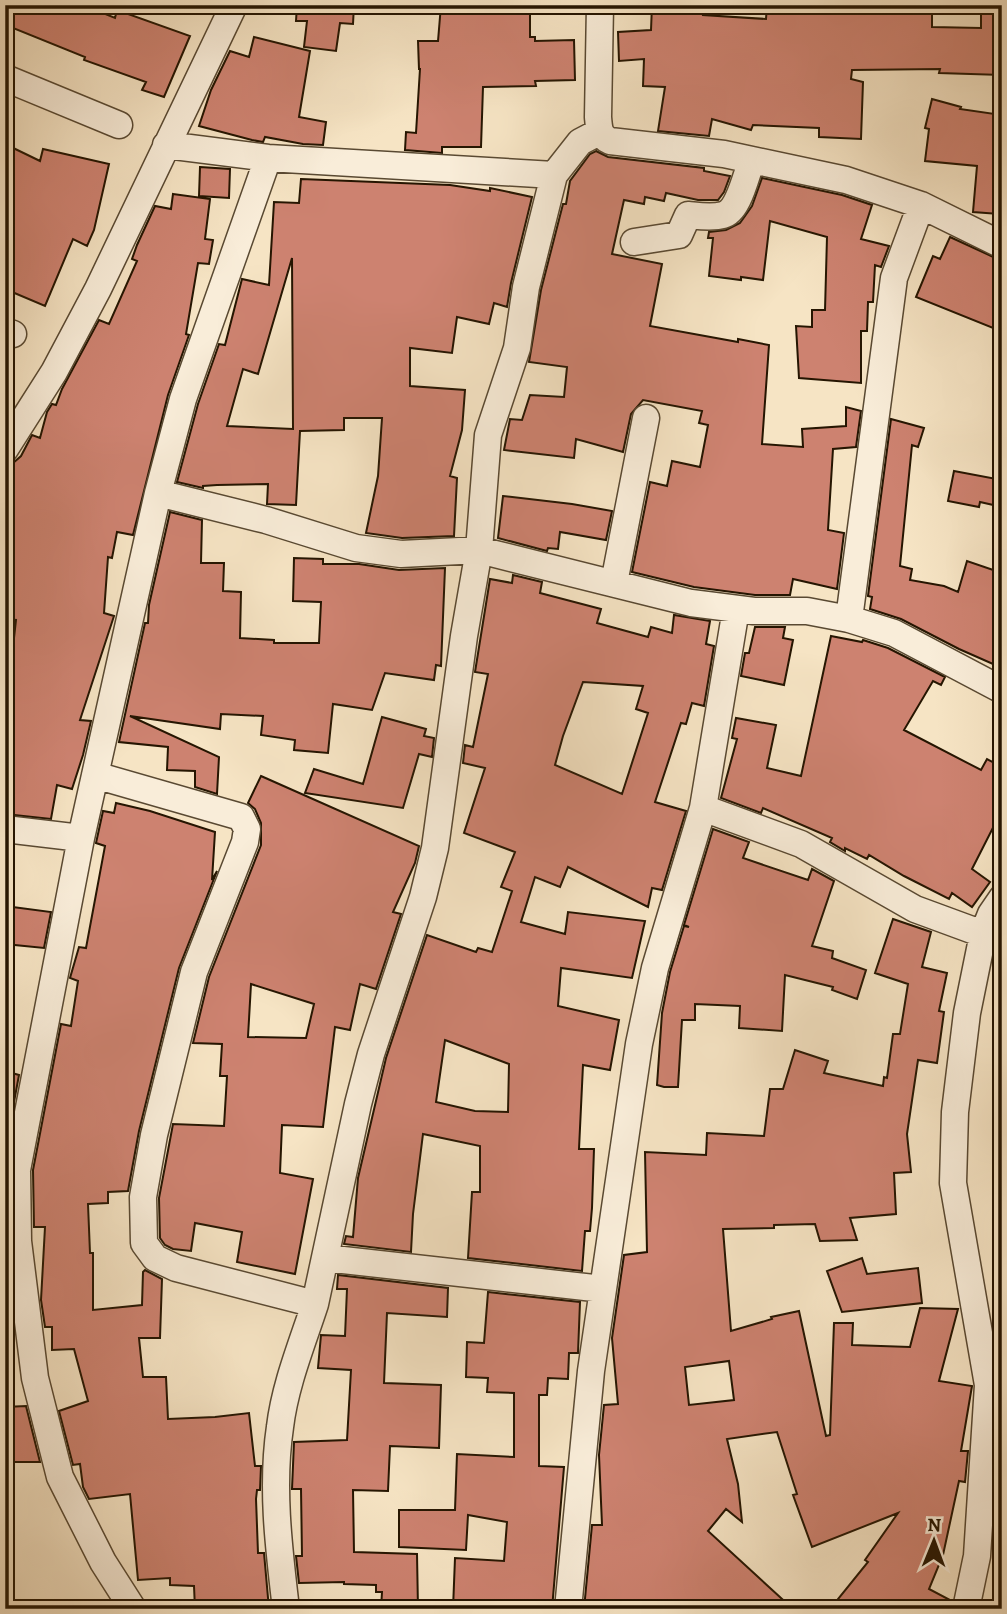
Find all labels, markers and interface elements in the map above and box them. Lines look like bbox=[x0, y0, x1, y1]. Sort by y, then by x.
north arrow bbox=[898, 1506, 968, 1576]
text: N bbox=[927, 1512, 942, 1538]

